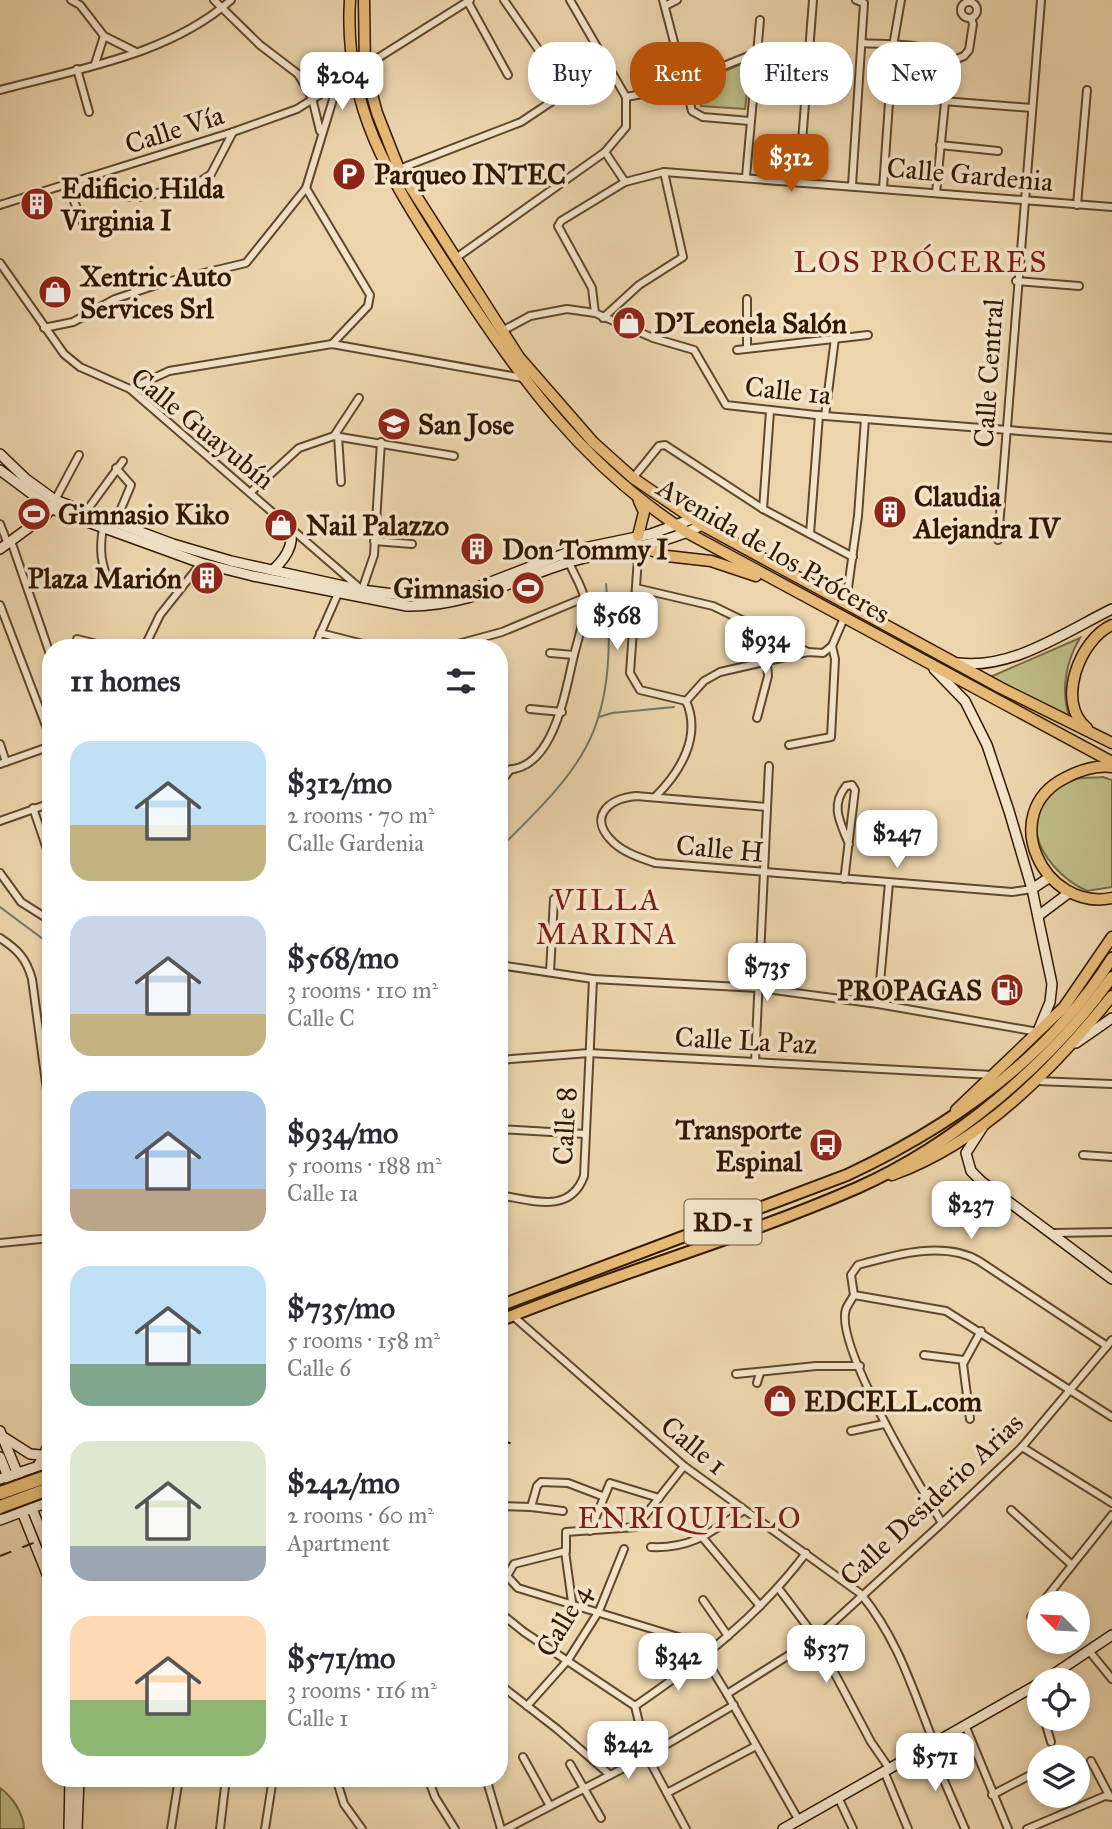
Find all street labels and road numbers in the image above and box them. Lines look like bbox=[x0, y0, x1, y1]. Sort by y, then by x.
street label: Calle Vía bbox=[120, 97, 228, 162]
street label: Calle Gardenia bbox=[885, 150, 1055, 199]
street label: Calle Central bbox=[966, 297, 1011, 449]
street label: Calle Guayubín bbox=[124, 360, 282, 497]
street label: Calle 1a bbox=[743, 369, 833, 412]
street label: Avenida de los Próceres bbox=[650, 469, 896, 631]
street label: Calle H bbox=[675, 827, 765, 870]
street label: Calle La Paz bbox=[674, 1019, 818, 1062]
street label: Calle 8 bbox=[545, 1086, 584, 1166]
road number: RD-1 bbox=[684, 1200, 762, 1245]
street label: Calle Desiderio Arias bbox=[832, 1405, 1030, 1593]
street label: Calle 1 bbox=[654, 1408, 734, 1482]
street label: Calle 4 bbox=[528, 1576, 600, 1663]

